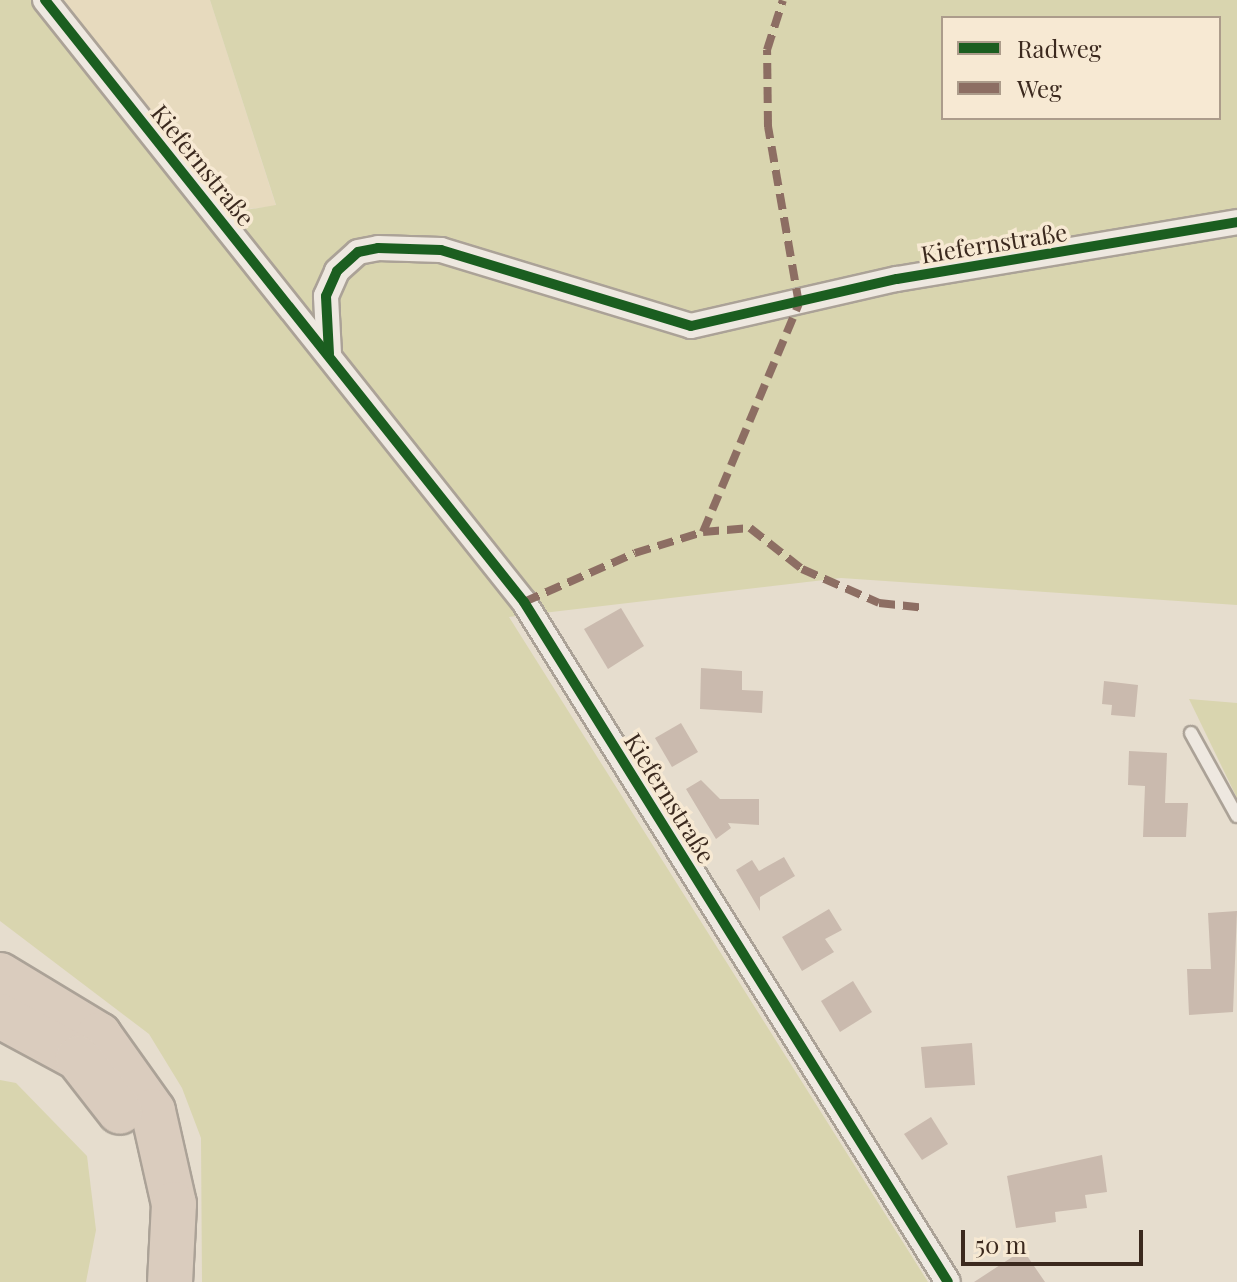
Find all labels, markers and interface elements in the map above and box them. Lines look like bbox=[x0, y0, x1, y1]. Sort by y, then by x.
legend bbox=[941, 16, 1221, 120]
text: Radweg bbox=[1017, 32, 1102, 64]
text: Weg bbox=[1017, 72, 1062, 104]
street label: Kiefernstraße bbox=[145, 99, 261, 231]
street label: Kiefernstraße bbox=[919, 217, 1069, 269]
street label: Kiefernstraße bbox=[619, 728, 721, 868]
scale bar bbox=[965, 1214, 1147, 1264]
text: 50 m bbox=[975, 1228, 1027, 1260]

